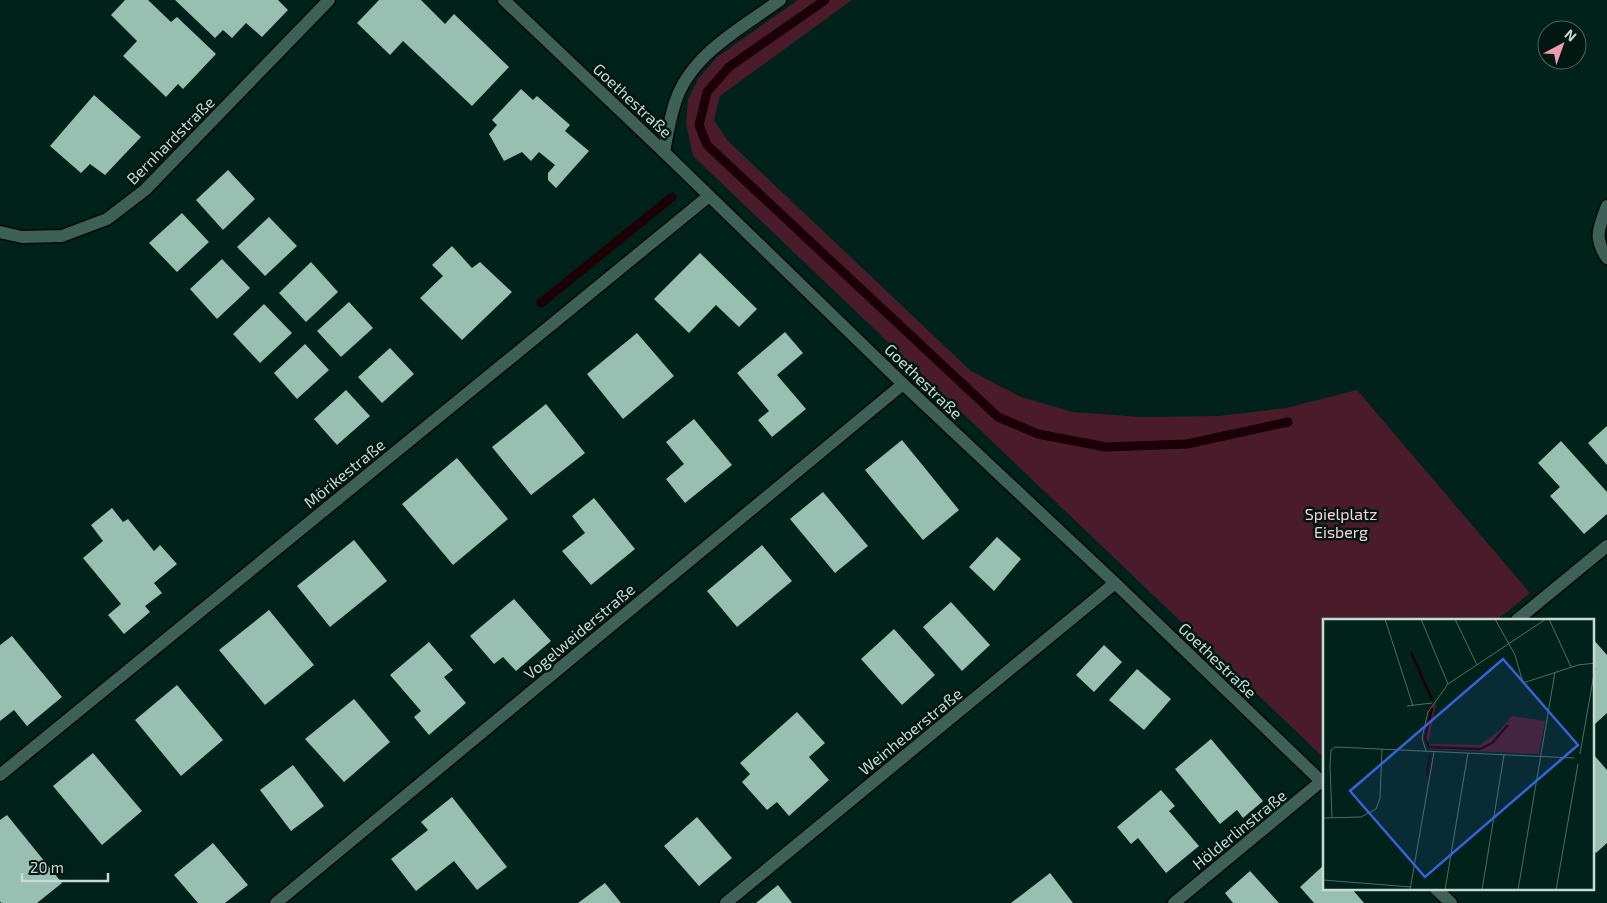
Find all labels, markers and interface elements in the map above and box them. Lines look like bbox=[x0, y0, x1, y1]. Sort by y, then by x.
north arrow bbox=[1537, 20, 1587, 70]
text: N bbox=[1561, 25, 1580, 45]
street label: Goethestraße bbox=[590, 59, 676, 141]
street label: Bernhardstraße bbox=[122, 92, 218, 188]
street label: Goethestraße bbox=[881, 339, 967, 423]
street label: Mörikestraße bbox=[300, 435, 388, 511]
park label: Spielplatz Eisberg bbox=[1305, 504, 1377, 541]
street label: Vogelweiderstraße bbox=[520, 579, 638, 683]
street label: Goethestraße bbox=[1175, 618, 1261, 702]
inset map bbox=[1323, 619, 1594, 890]
street label: Weinheberstraße bbox=[854, 683, 966, 779]
street label: Hölderlinstraße bbox=[1188, 785, 1290, 873]
scale bar bbox=[22, 850, 109, 882]
text: 20 m bbox=[30, 858, 64, 876]

